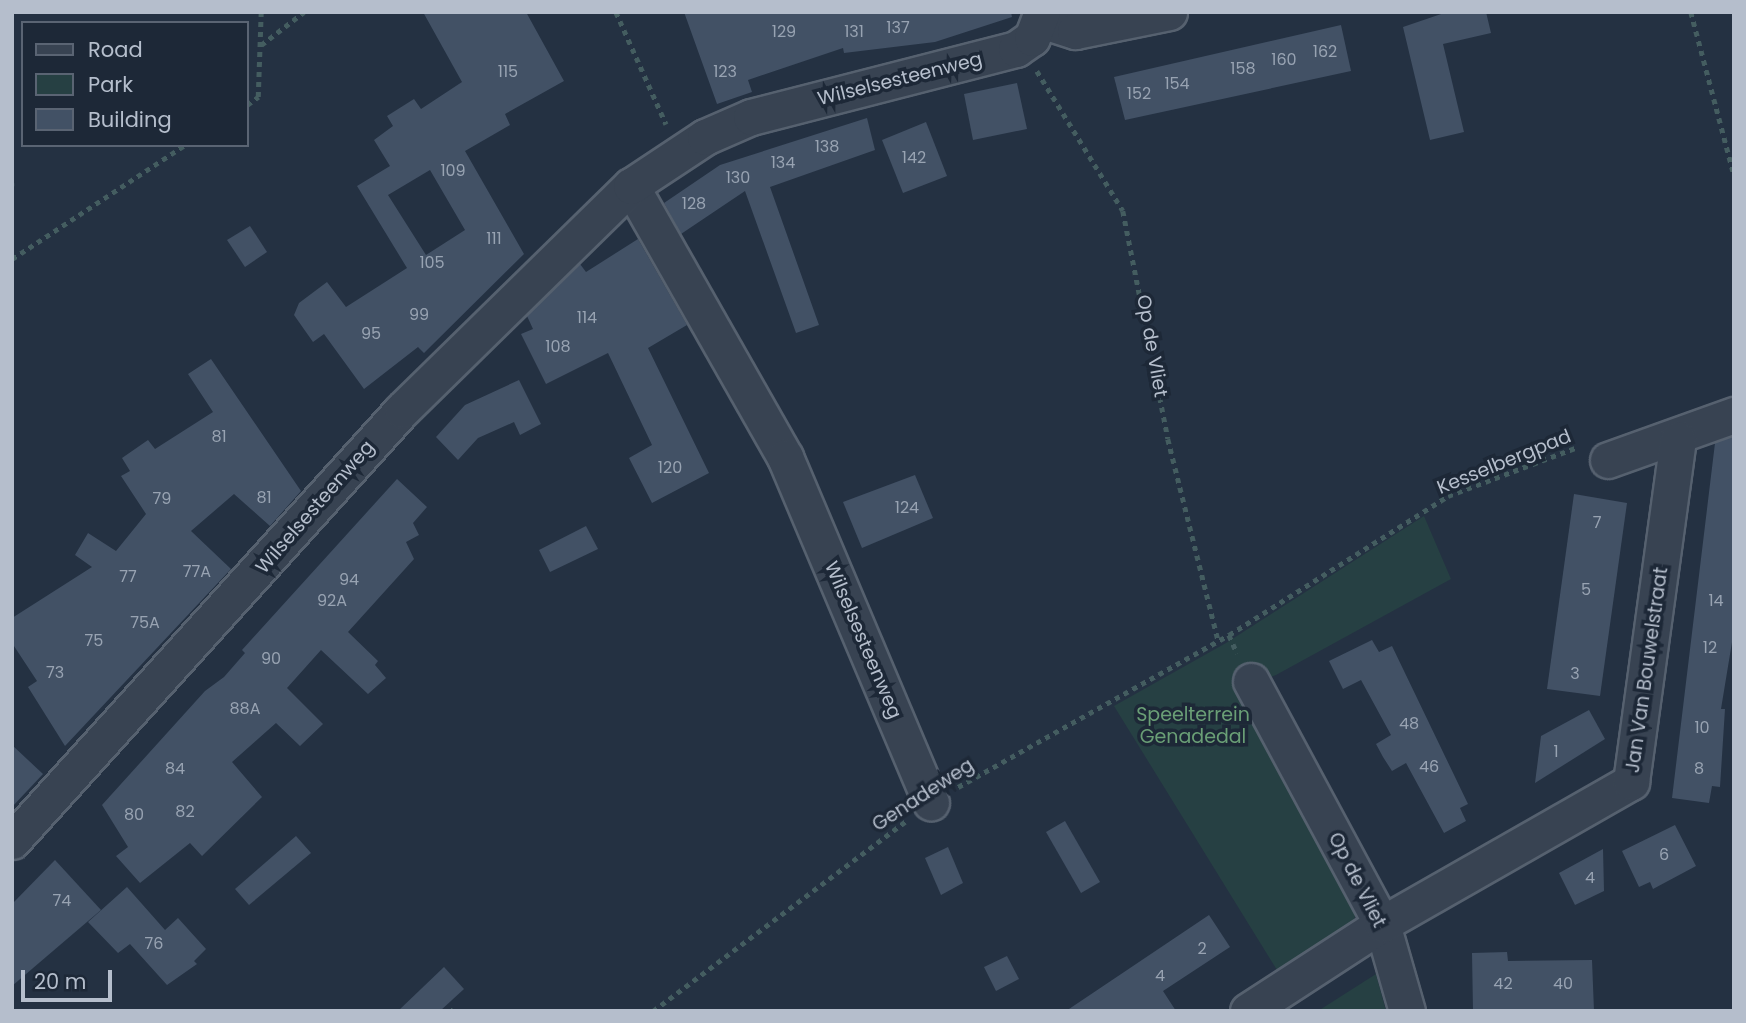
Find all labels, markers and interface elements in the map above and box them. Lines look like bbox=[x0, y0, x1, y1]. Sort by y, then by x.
house number: 137 bbox=[886, 18, 910, 38]
legend bbox=[21, 21, 248, 147]
house number: 129 bbox=[772, 22, 796, 42]
house number: 131 bbox=[844, 22, 864, 42]
text: Road bbox=[88, 35, 143, 64]
house number: 162 bbox=[1313, 42, 1337, 62]
street label: Wilselsesteenweg bbox=[815, 48, 985, 110]
house number: 160 bbox=[1271, 50, 1297, 70]
house number: 158 bbox=[1230, 59, 1256, 79]
house number: 115 bbox=[498, 62, 518, 82]
house number: 123 bbox=[713, 62, 737, 82]
text: Park bbox=[88, 70, 133, 99]
house number: 154 bbox=[1164, 74, 1190, 94]
house number: 152 bbox=[1127, 84, 1151, 104]
text: Building bbox=[88, 105, 172, 134]
house number: 138 bbox=[815, 137, 839, 157]
house number: 142 bbox=[902, 148, 926, 168]
house number: 134 bbox=[771, 153, 795, 173]
house number: 109 bbox=[440, 161, 466, 181]
house number: 130 bbox=[726, 168, 750, 188]
house number: 128 bbox=[682, 194, 706, 214]
house number: 111 bbox=[486, 229, 502, 249]
house number: 105 bbox=[419, 253, 445, 273]
street label: Op de Vliet bbox=[1132, 293, 1172, 399]
house number: 99 bbox=[409, 305, 429, 325]
house number: 114 bbox=[577, 308, 597, 328]
house number: 95 bbox=[361, 324, 381, 344]
house number: 108 bbox=[545, 337, 571, 357]
street label: Kesselbergpad bbox=[1434, 425, 1574, 499]
house number: 81 bbox=[211, 427, 227, 447]
street label: Wilselsesteenweg bbox=[251, 436, 379, 578]
house number: 120 bbox=[658, 458, 682, 478]
house number: 81 bbox=[256, 488, 272, 508]
house number: 79 bbox=[153, 489, 171, 509]
house number: 124 bbox=[895, 498, 919, 518]
house number: 7 bbox=[1593, 513, 1601, 533]
street label: Wilselsesteenweg bbox=[820, 558, 906, 722]
house number: 77A bbox=[183, 562, 211, 582]
street label: Jan Van Bouwelstraat bbox=[1621, 566, 1673, 774]
house number: 77 bbox=[119, 567, 137, 587]
house number: 94 bbox=[339, 570, 359, 590]
house number: 5 bbox=[1581, 580, 1591, 600]
house number: 92A bbox=[317, 591, 347, 611]
house number: 14 bbox=[1708, 591, 1724, 611]
house number: 75A bbox=[130, 613, 160, 633]
house number: 75 bbox=[85, 631, 103, 651]
house number: 12 bbox=[1703, 638, 1717, 658]
house number: 90 bbox=[261, 649, 281, 669]
house number: 73 bbox=[46, 663, 64, 683]
house number: 3 bbox=[1570, 664, 1580, 684]
house number: 88A bbox=[230, 699, 260, 719]
park label: Speelterrein Genadedal bbox=[1136, 704, 1250, 748]
house number: 48 bbox=[1399, 714, 1419, 734]
house number: 10 bbox=[1694, 718, 1710, 738]
house number: 1 bbox=[1553, 742, 1559, 762]
street label: Genadeweg bbox=[868, 754, 978, 836]
house number: 46 bbox=[1419, 757, 1439, 777]
house number: 84 bbox=[165, 759, 185, 779]
house number: 8 bbox=[1694, 759, 1704, 779]
house number: 82 bbox=[175, 802, 195, 822]
house number: 80 bbox=[124, 805, 144, 825]
street label: Op de Vliet bbox=[1323, 829, 1391, 931]
house number: 6 bbox=[1659, 845, 1669, 865]
house number: 4 bbox=[1585, 868, 1595, 888]
house number: 74 bbox=[53, 891, 71, 911]
house number: 76 bbox=[145, 934, 163, 954]
house number: 2 bbox=[1197, 939, 1207, 959]
scale bar bbox=[24, 956, 116, 1000]
house number: 4 bbox=[1155, 966, 1165, 986]
text: 20 m bbox=[34, 967, 87, 996]
house number: 42 bbox=[1493, 974, 1513, 994]
house number: 40 bbox=[1553, 974, 1573, 994]

